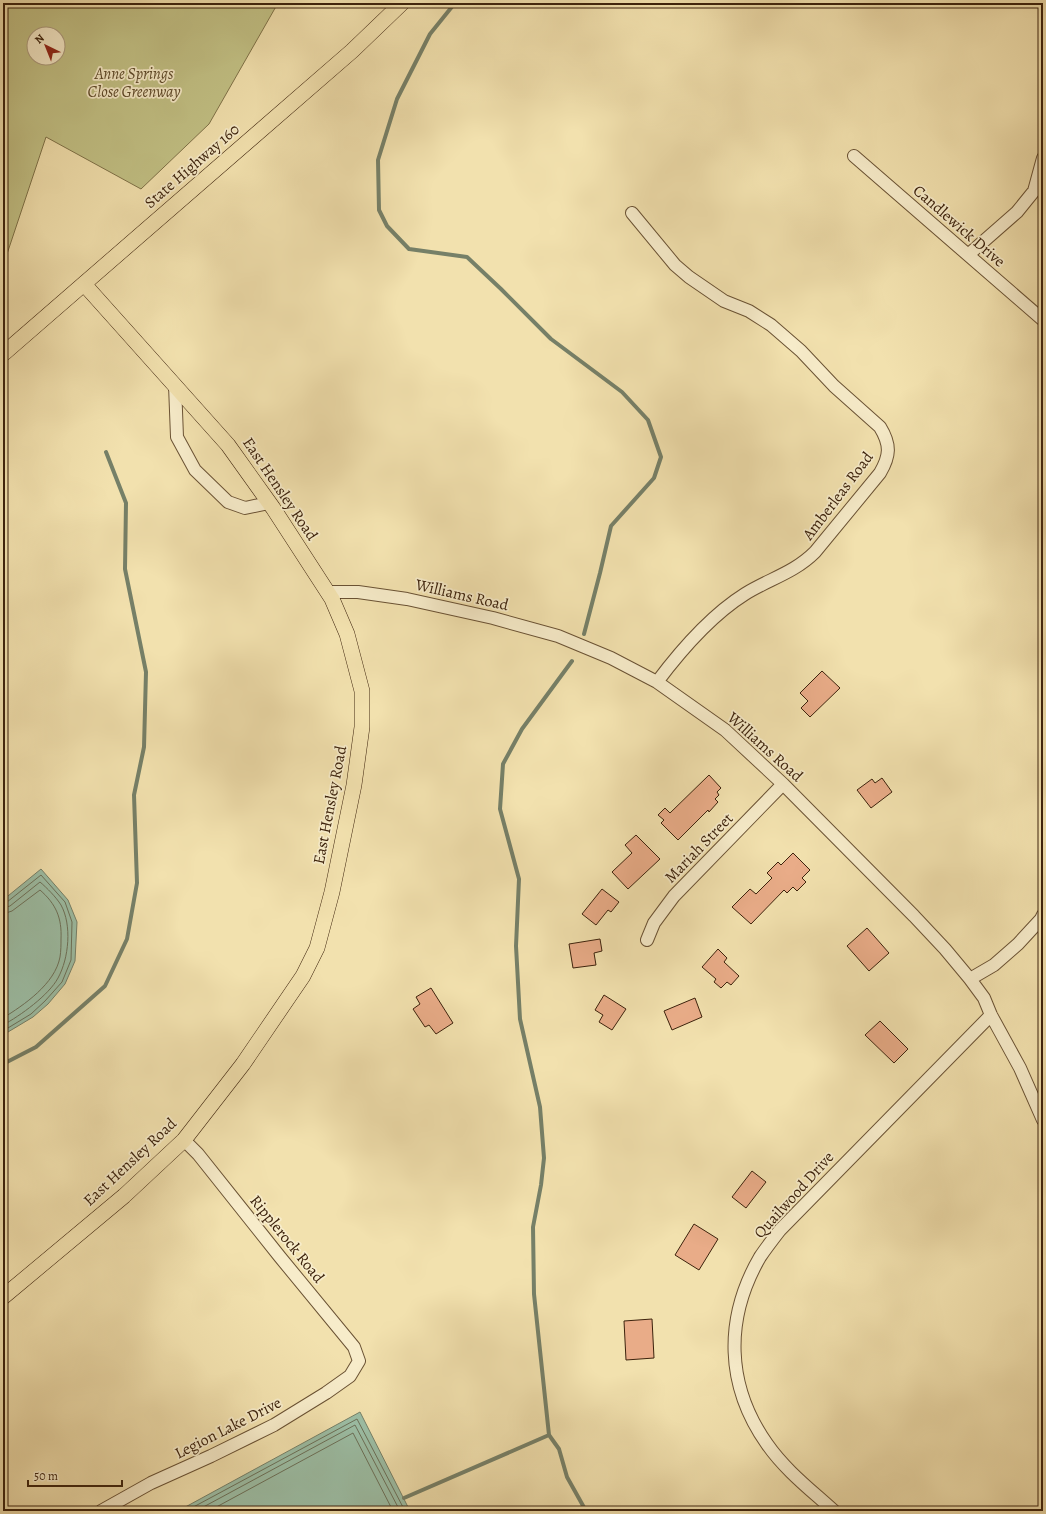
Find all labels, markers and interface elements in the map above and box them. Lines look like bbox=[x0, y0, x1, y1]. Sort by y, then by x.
north arrow bbox=[26, 26, 66, 66]
text: N bbox=[31, 31, 48, 47]
park label: Anne Springs Close Greenway bbox=[88, 63, 180, 103]
street label: State Highway 160 bbox=[140, 119, 244, 213]
street label: Candlewick Drive bbox=[908, 180, 1010, 272]
street label: East Hensley Road bbox=[237, 433, 323, 545]
street label: Amberleas Road bbox=[797, 447, 879, 545]
street label: Williams Road bbox=[412, 573, 511, 616]
street label: Williams Road bbox=[722, 706, 808, 787]
street label: East Hensley Road bbox=[308, 743, 352, 866]
street label: Mariah Street bbox=[660, 808, 738, 888]
street label: East Hensley Road bbox=[79, 1113, 182, 1211]
street label: Quailwood Drive bbox=[749, 1147, 839, 1243]
street label: Ripplerock Road bbox=[245, 1190, 330, 1288]
street label: Legion Lake Drive bbox=[171, 1392, 285, 1464]
scale bar bbox=[28, 1462, 122, 1488]
text: 50 m bbox=[34, 1468, 58, 1484]

